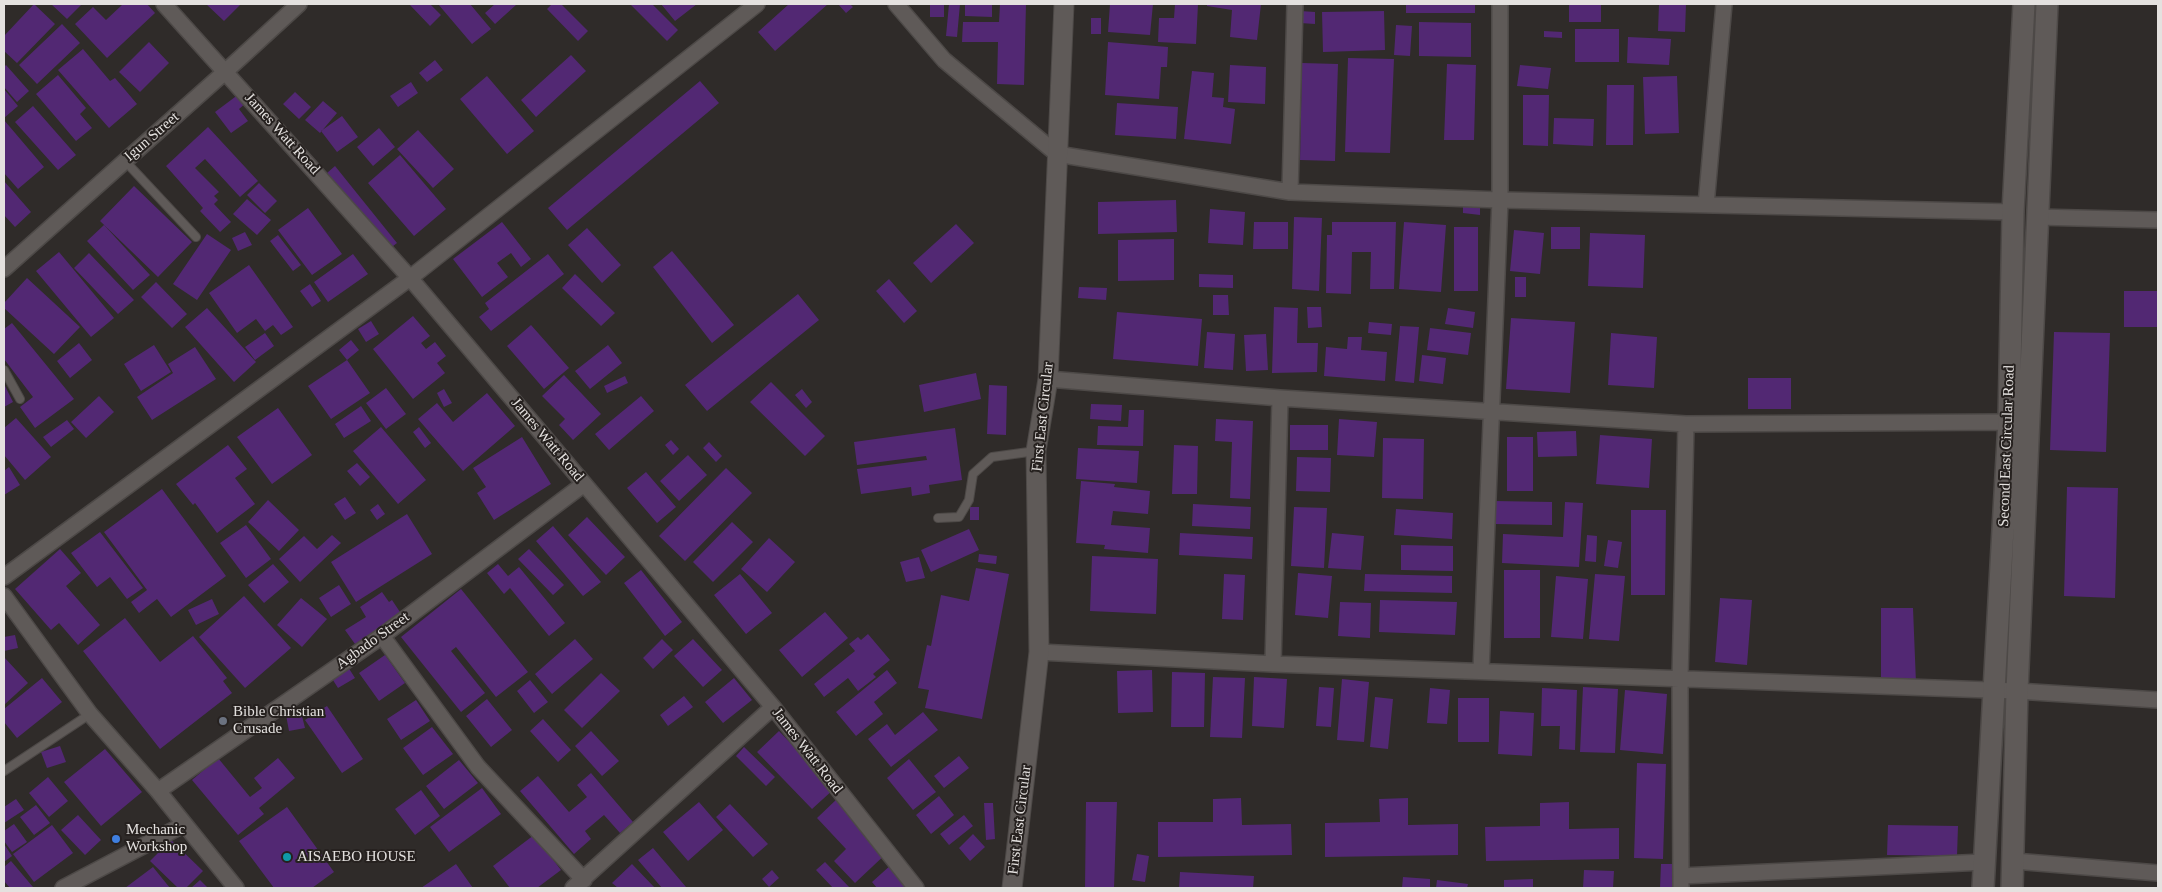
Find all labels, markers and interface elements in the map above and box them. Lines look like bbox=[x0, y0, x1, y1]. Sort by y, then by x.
street label: James Watt Road bbox=[241, 89, 323, 179]
street label: Igun Street bbox=[121, 108, 183, 166]
street label: First East Circular bbox=[1028, 361, 1058, 473]
street label: Second East Circular Road bbox=[1995, 365, 2019, 527]
street label: James Watt Road bbox=[507, 394, 587, 486]
street label: Agbado Street bbox=[333, 608, 413, 674]
place label: Bible Christian Crusade bbox=[233, 703, 324, 738]
street label: James Watt Road bbox=[768, 705, 846, 797]
marker: Bible Christian Crusade bbox=[217, 715, 229, 727]
street label: First East Circular bbox=[1004, 764, 1036, 876]
place label: Mechanic Workshop bbox=[126, 821, 187, 856]
marker: Mechanic Workshop bbox=[110, 833, 122, 845]
place label: AISAEBO HOUSE bbox=[297, 848, 416, 866]
marker: AISAEBO HOUSE bbox=[281, 851, 293, 863]

